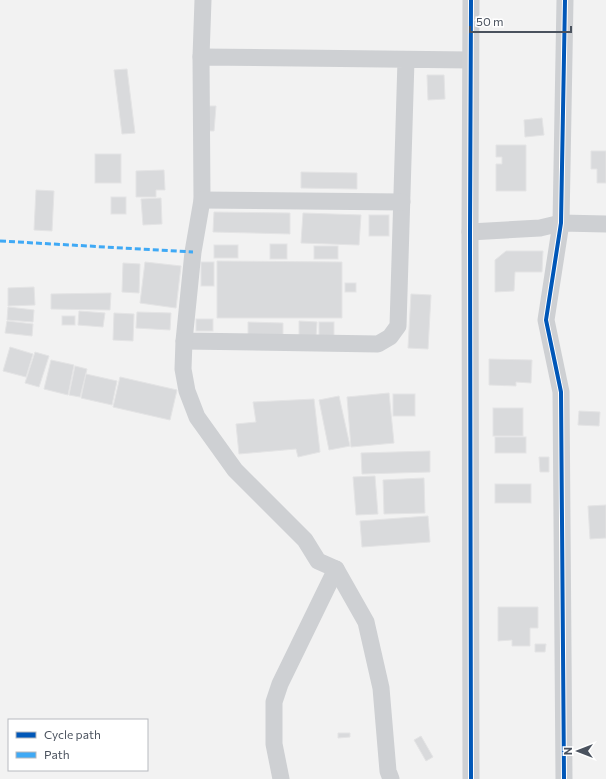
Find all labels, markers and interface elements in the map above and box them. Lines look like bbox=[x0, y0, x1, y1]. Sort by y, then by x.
scale bar bbox=[470, 8, 571, 34]
text: 50 m bbox=[476, 14, 504, 28]
legend bbox=[8, 719, 148, 771]
text: Cycle path bbox=[44, 727, 101, 741]
north arrow bbox=[558, 731, 598, 771]
text: Path bbox=[44, 747, 70, 761]
text: N bbox=[561, 747, 574, 755]

